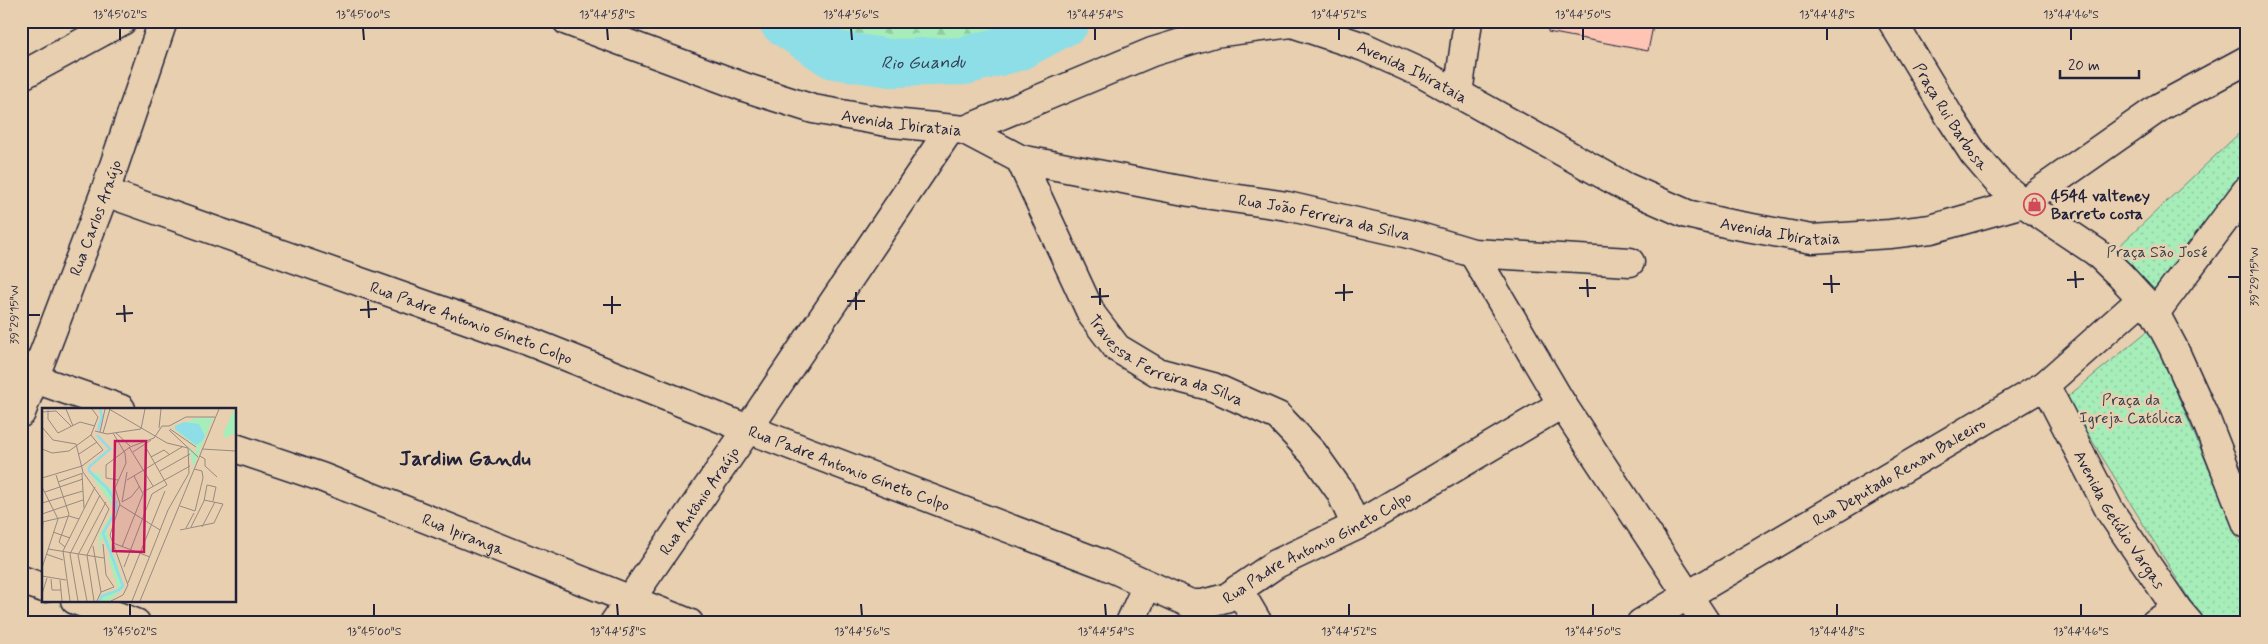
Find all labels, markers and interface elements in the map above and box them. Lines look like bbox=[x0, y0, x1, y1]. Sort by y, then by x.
text: 13°45'02"S bbox=[93, 7, 148, 23]
text: 13°45'00"S bbox=[335, 7, 391, 23]
text: 13°44'58"S bbox=[579, 7, 635, 23]
text: 13°44'56"S bbox=[823, 7, 879, 23]
text: 13°44'54"S bbox=[1067, 7, 1124, 23]
text: 13°44'52"S bbox=[1311, 7, 1367, 23]
text: 13°44'50"S bbox=[1555, 7, 1612, 23]
text: 13°44'48"S bbox=[1799, 7, 1855, 23]
text: 13°44'46"S bbox=[2043, 7, 2099, 23]
street label: Avenida Ibirataia bbox=[1354, 36, 1471, 109]
scale bar bbox=[2060, 48, 2139, 80]
water label: Rio Guandu bbox=[879, 50, 966, 76]
text: 20 m bbox=[2068, 56, 2100, 76]
street label: Praça Rui Barbosa bbox=[1908, 59, 1993, 175]
street label: Avenida Ibirataia bbox=[840, 105, 963, 142]
street label: Rua Carlos Araújo bbox=[65, 157, 127, 279]
place label: 4544 valteney Barreto costa bbox=[2051, 186, 2150, 225]
street label: Rua João Ferreira da Silva bbox=[1237, 190, 1412, 246]
shop icon: 4544 valteney Barreto costa bbox=[2023, 192, 2047, 216]
street label: Avenida Ibirataia bbox=[1718, 213, 1841, 251]
park label: Praça São José bbox=[2107, 242, 2207, 263]
text: 39°29'15"W bbox=[2247, 247, 2263, 307]
street label: Rua Padre Antonio Gineto Colpo bbox=[367, 277, 576, 370]
text: 39°29'15"W bbox=[7, 285, 23, 345]
street label: Travessa Ferreira da Silva bbox=[1083, 311, 1246, 411]
park label: Praça da Igreja Católica bbox=[2079, 390, 2183, 429]
inset map bbox=[42, 408, 236, 602]
street label: Rua Deputado Renan Baleeiro bbox=[1809, 413, 1990, 532]
street label: Rua Padre Antonio Gineto Colpo bbox=[745, 421, 953, 517]
street label: Rua Antônio Araújo bbox=[655, 443, 745, 560]
district label: Jardim Gandu bbox=[399, 445, 531, 473]
street label: Avenida Getúlio Vargas bbox=[2068, 447, 2169, 594]
street label: Rua Padre Antonio Gineto Colpo bbox=[1219, 486, 1416, 609]
street label: Rua Ipiranga bbox=[419, 509, 507, 561]
text: 13°45'02"S bbox=[103, 624, 158, 640]
text: 13°45'00"S bbox=[346, 624, 402, 640]
text: 13°44'58"S bbox=[590, 624, 646, 640]
text: 13°44'56"S bbox=[834, 624, 890, 640]
text: 13°44'54"S bbox=[1078, 624, 1135, 640]
text: 13°44'52"S bbox=[1321, 624, 1377, 640]
text: 13°44'50"S bbox=[1565, 624, 1622, 640]
text: 13°44'48"S bbox=[1809, 624, 1865, 640]
text: 13°44'46"S bbox=[2053, 624, 2109, 640]

